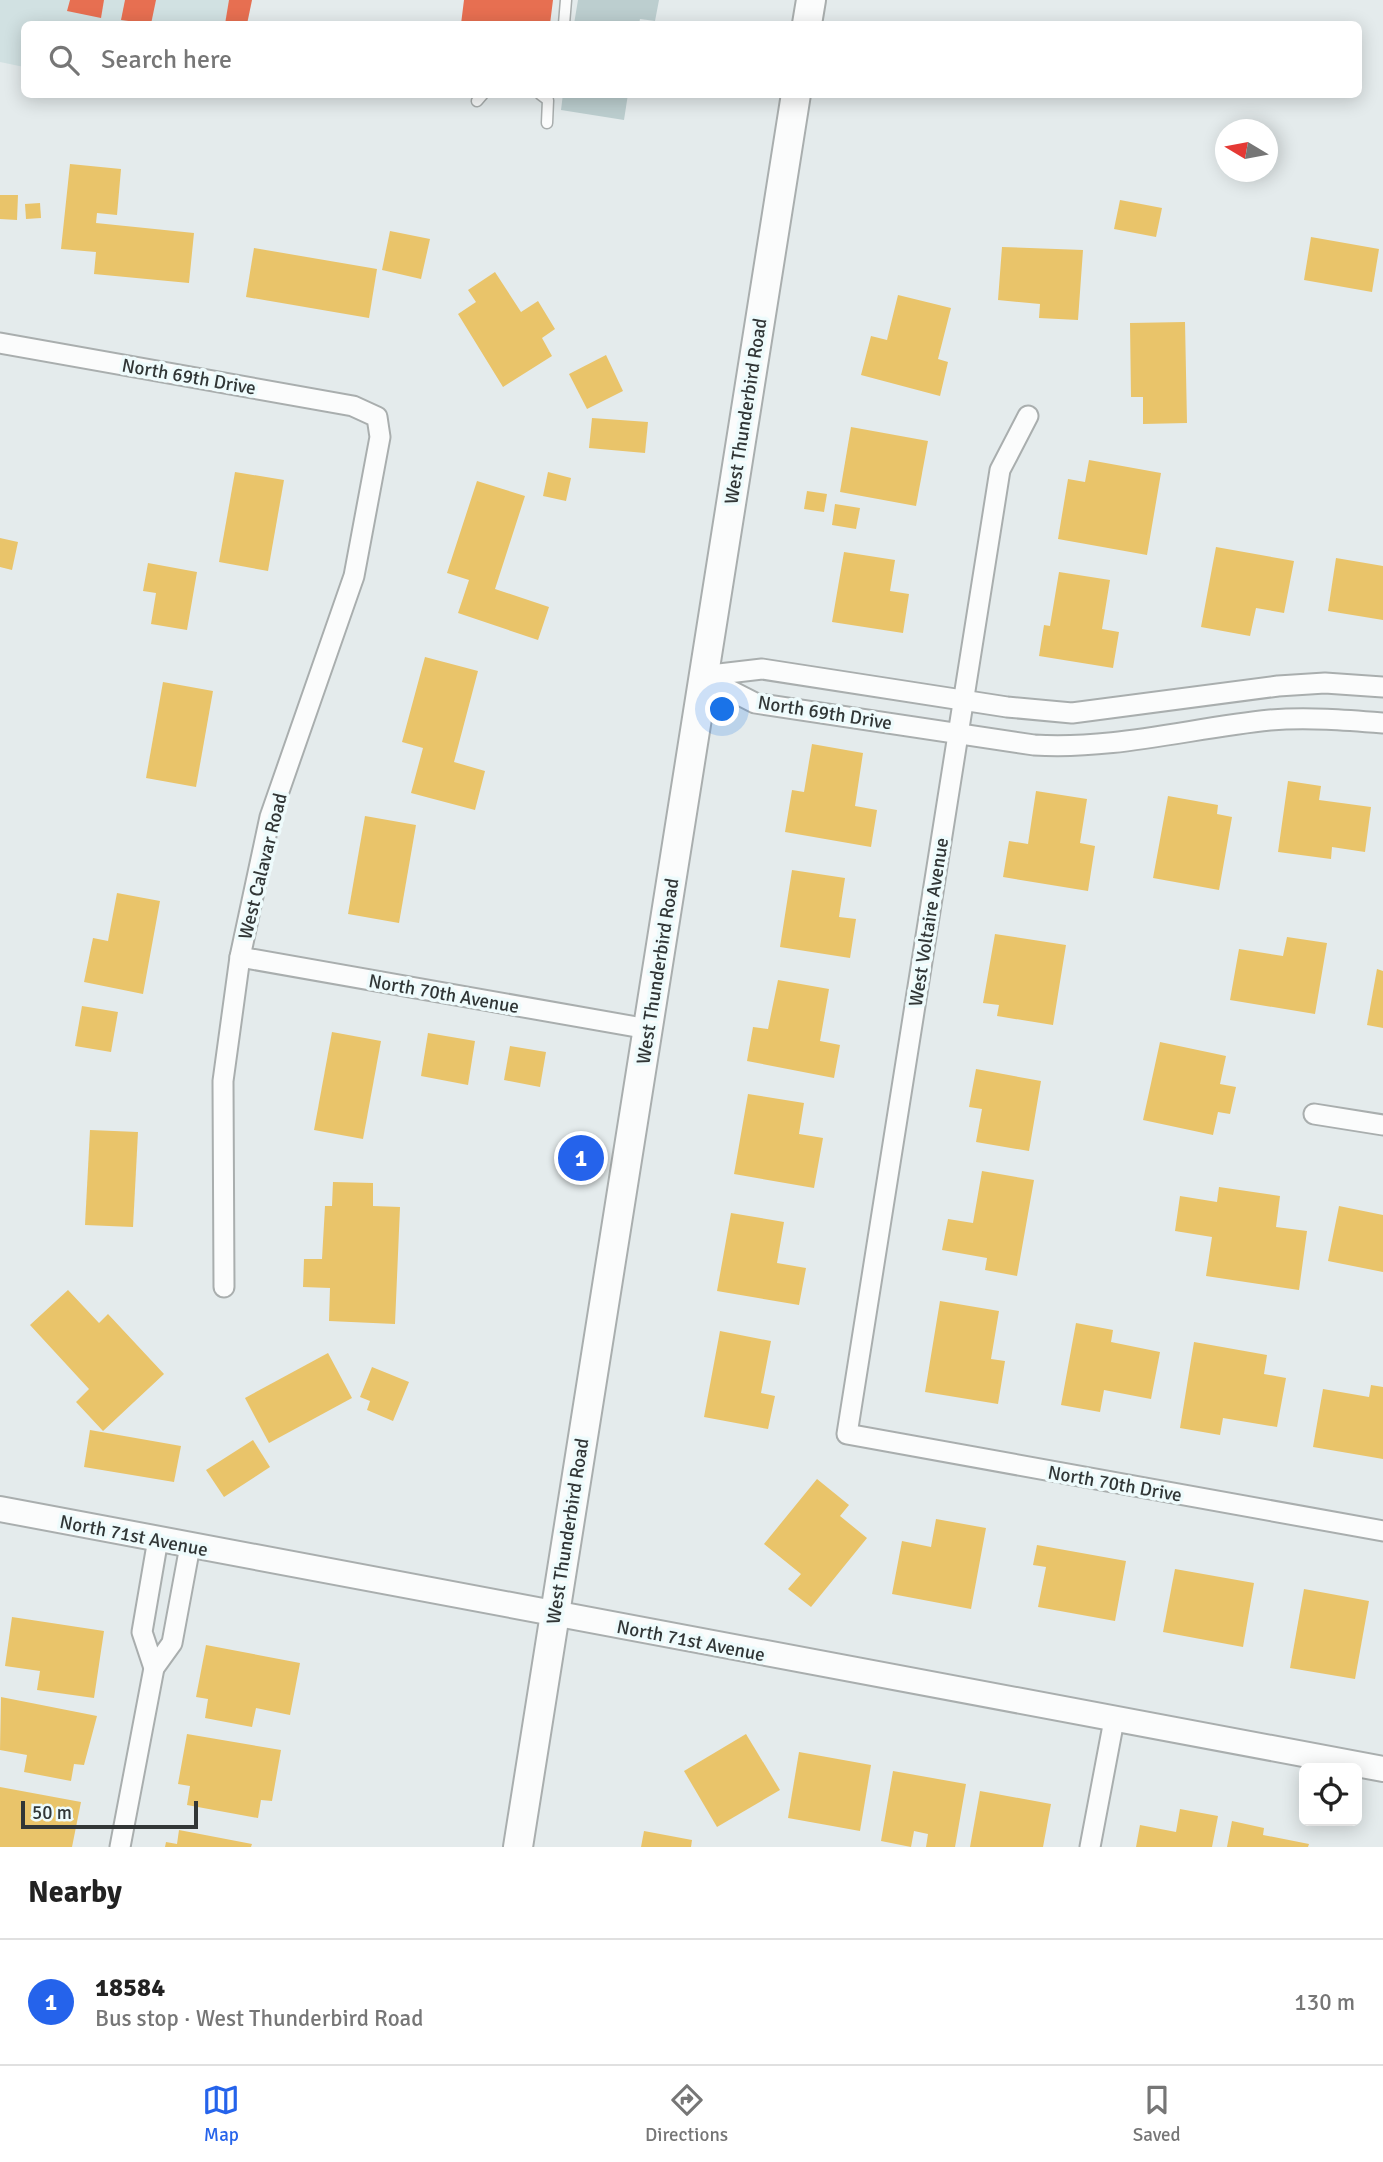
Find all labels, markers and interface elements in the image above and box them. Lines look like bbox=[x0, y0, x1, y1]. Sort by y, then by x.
search box bbox=[21, 21, 1362, 98]
icon: search bbox=[45, 41, 83, 79]
text: Search here bbox=[101, 44, 232, 76]
north arrow bbox=[1215, 119, 1278, 182]
street label: West Thunderbird Road bbox=[719, 316, 773, 506]
street label: North 69th Drive bbox=[120, 353, 258, 401]
street label: North 69th Drive bbox=[756, 691, 894, 735]
your location bbox=[705, 692, 739, 726]
street label: West Calavar Road bbox=[233, 791, 293, 942]
street label: West Voltaire Avenue bbox=[904, 836, 954, 1008]
street label: West Thunderbird Road bbox=[631, 876, 685, 1066]
street label: North 70th Avenue bbox=[367, 969, 521, 1019]
pin: 1 bbox=[558, 1132, 604, 1184]
street label: West Thunderbird Road bbox=[541, 1436, 595, 1626]
street label: North 70th Drive bbox=[1046, 1460, 1184, 1508]
street label: North 71st Avenue bbox=[58, 1510, 210, 1562]
street label: North 71st Avenue bbox=[615, 1615, 767, 1667]
map controls bbox=[1299, 1763, 1362, 1826]
button: locate bbox=[1299, 1763, 1362, 1826]
scale bar bbox=[21, 1798, 198, 1830]
text: 50 m bbox=[32, 1801, 72, 1825]
text: Nearby bbox=[28, 1874, 122, 1911]
text: 18584 bbox=[95, 1972, 165, 2004]
text: 1 bbox=[45, 1988, 57, 2017]
text: 130 m bbox=[1294, 1988, 1355, 2017]
text: Bus stop · West Thunderbird Road bbox=[95, 2004, 423, 2033]
tab: Map bbox=[202, 2081, 240, 2147]
tab: Directions bbox=[645, 2081, 728, 2147]
tab: Saved bbox=[1133, 2081, 1181, 2147]

